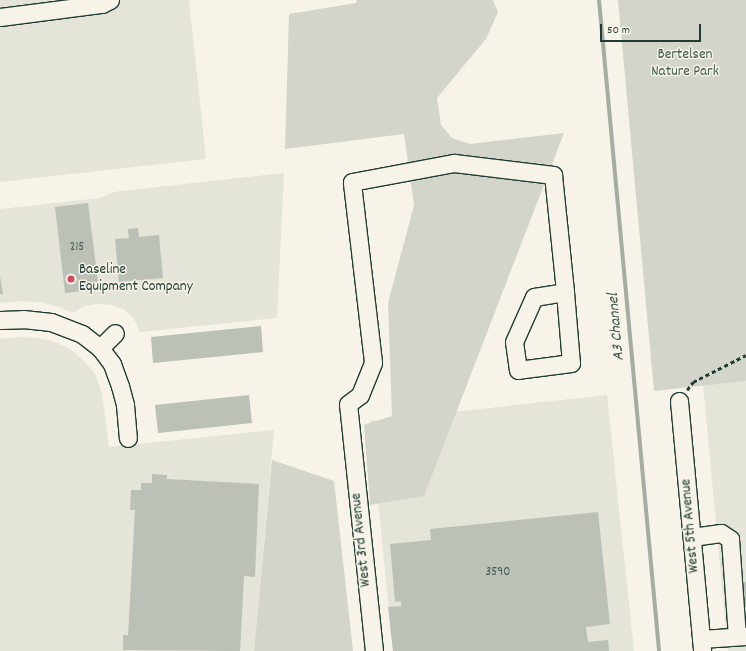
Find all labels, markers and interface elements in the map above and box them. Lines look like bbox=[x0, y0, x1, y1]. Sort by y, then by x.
scale bar bbox=[602, 16, 703, 42]
text: 50 m bbox=[607, 22, 630, 39]
park label: Bertelsen Nature Park bbox=[651, 46, 719, 81]
house number: 215 bbox=[70, 240, 84, 256]
place label: Baseline Equipment Company bbox=[79, 261, 193, 296]
marker: Baseline Equipment Company bbox=[66, 274, 76, 284]
water label: A3 Channel bbox=[604, 292, 630, 362]
street label: West 5th Avenue bbox=[678, 478, 704, 574]
street label: West 3rd Avenue bbox=[348, 492, 376, 588]
house number: 3590 bbox=[486, 565, 510, 581]

